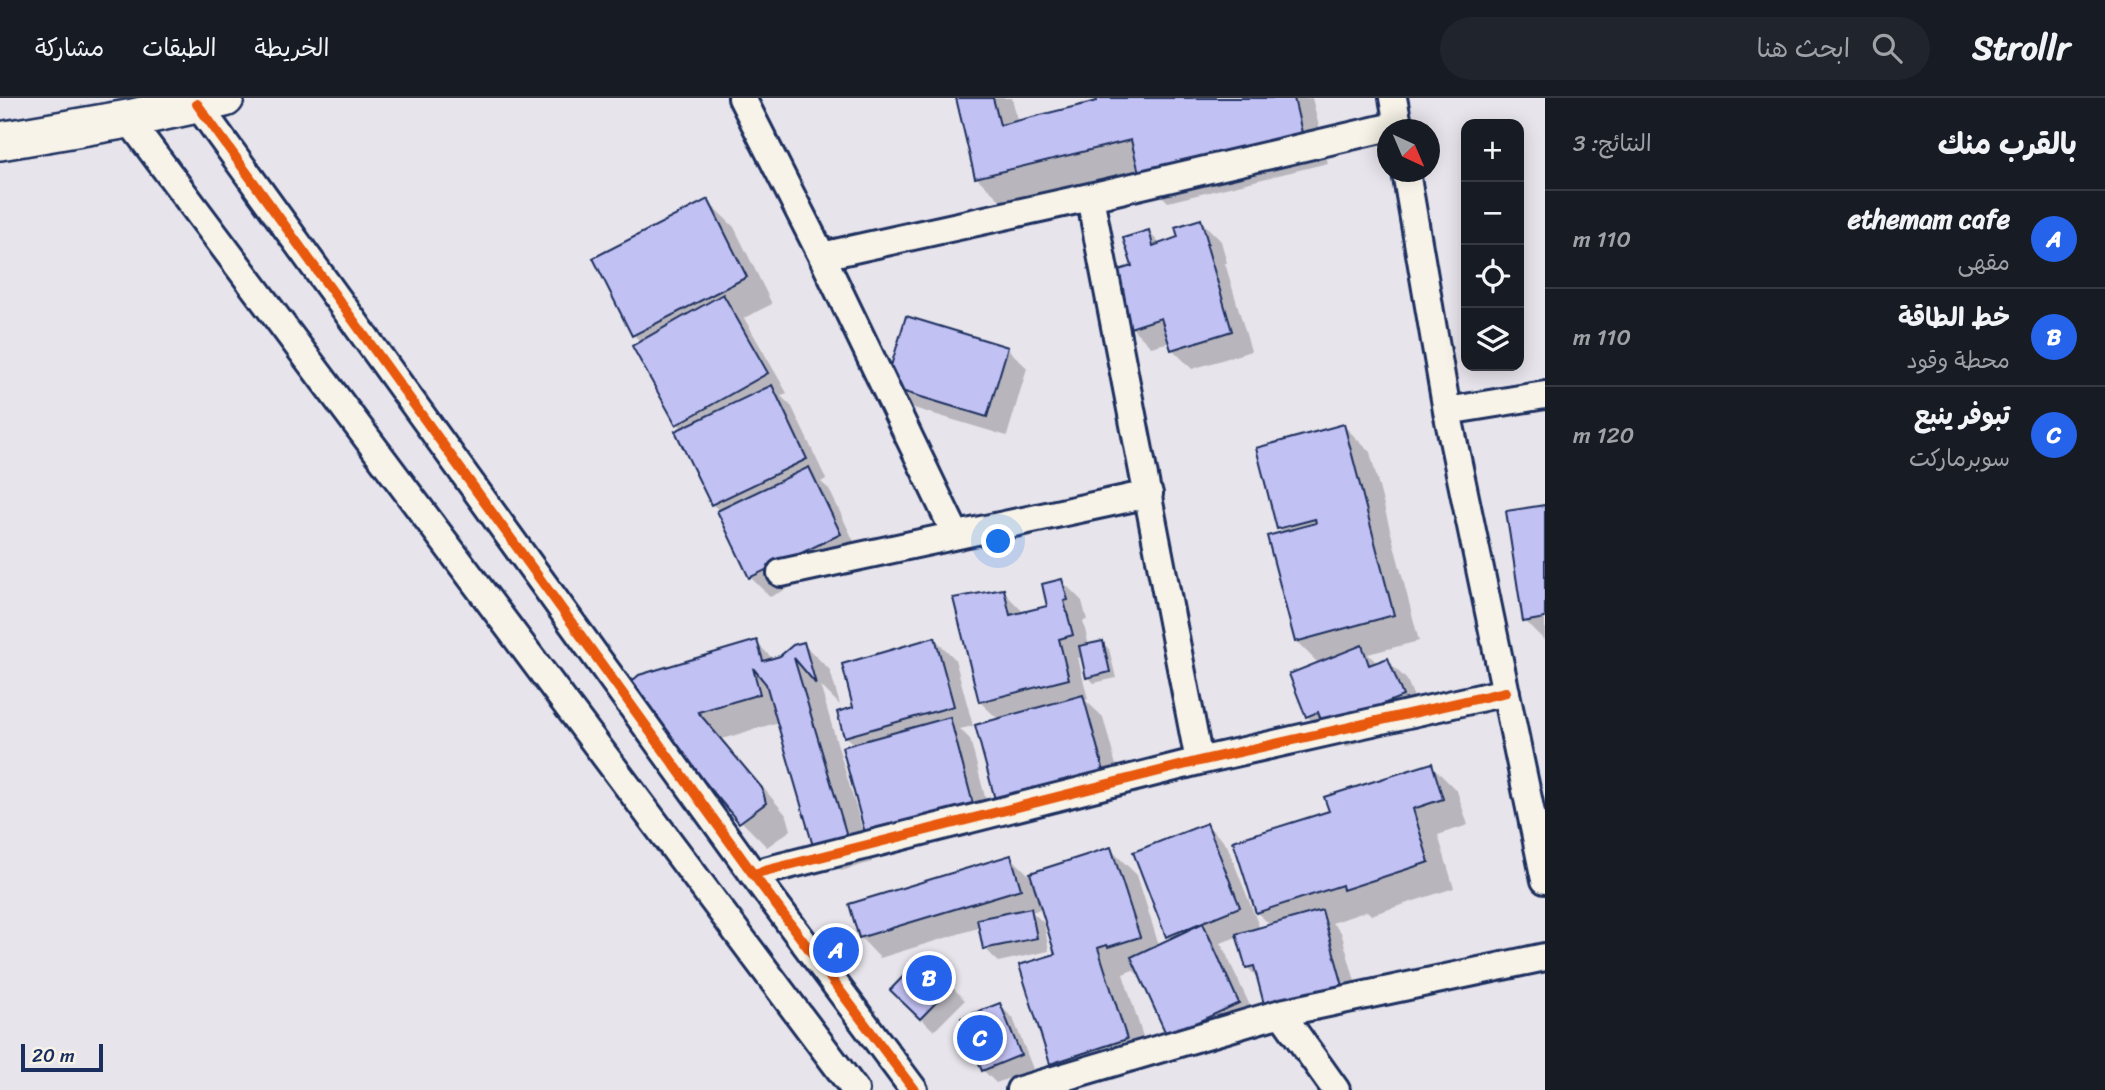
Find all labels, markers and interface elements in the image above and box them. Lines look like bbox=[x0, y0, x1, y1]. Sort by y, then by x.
search box bbox=[1440, 17, 1930, 80]
text: Strollr bbox=[1972, 19, 2070, 77]
text: ابحث هنا bbox=[1757, 25, 1850, 71]
text: مشاركة bbox=[35, 27, 104, 69]
text: الطبقات bbox=[142, 27, 217, 69]
text: الخريطة bbox=[255, 27, 329, 69]
icon: search bbox=[1868, 29, 1906, 67]
text: بالقرب منك bbox=[1938, 117, 2077, 171]
north arrow bbox=[1377, 119, 1440, 182]
map controls bbox=[1461, 119, 1524, 371]
button: + bbox=[1461, 119, 1524, 182]
text: النتائج: 3 bbox=[1573, 123, 1652, 164]
button: − bbox=[1461, 182, 1524, 245]
text: ethemam cafe bbox=[1848, 196, 2010, 242]
text: 110 m bbox=[1573, 219, 1631, 260]
text: A bbox=[2046, 219, 2062, 260]
text: مقهى bbox=[1957, 242, 2010, 283]
button: locate bbox=[1461, 245, 1524, 308]
text: خط الطاقة bbox=[1898, 294, 2010, 340]
button: layers bbox=[1461, 308, 1524, 371]
text: 110 m bbox=[1573, 317, 1631, 358]
text: B bbox=[2047, 317, 2061, 358]
text: محطة وقود bbox=[1907, 340, 2010, 381]
text: تبوفر ينبع bbox=[1913, 392, 2010, 438]
text: 120 m bbox=[1573, 415, 1634, 456]
text: C bbox=[2047, 415, 2061, 456]
text: سوبرماركت bbox=[1909, 438, 2010, 479]
your location bbox=[981, 524, 1015, 558]
pin: A bbox=[813, 924, 859, 976]
pin: B bbox=[906, 952, 952, 1004]
pin: C bbox=[957, 1012, 1003, 1064]
text: 20 m bbox=[32, 1039, 75, 1072]
scale bar bbox=[21, 1041, 103, 1073]

